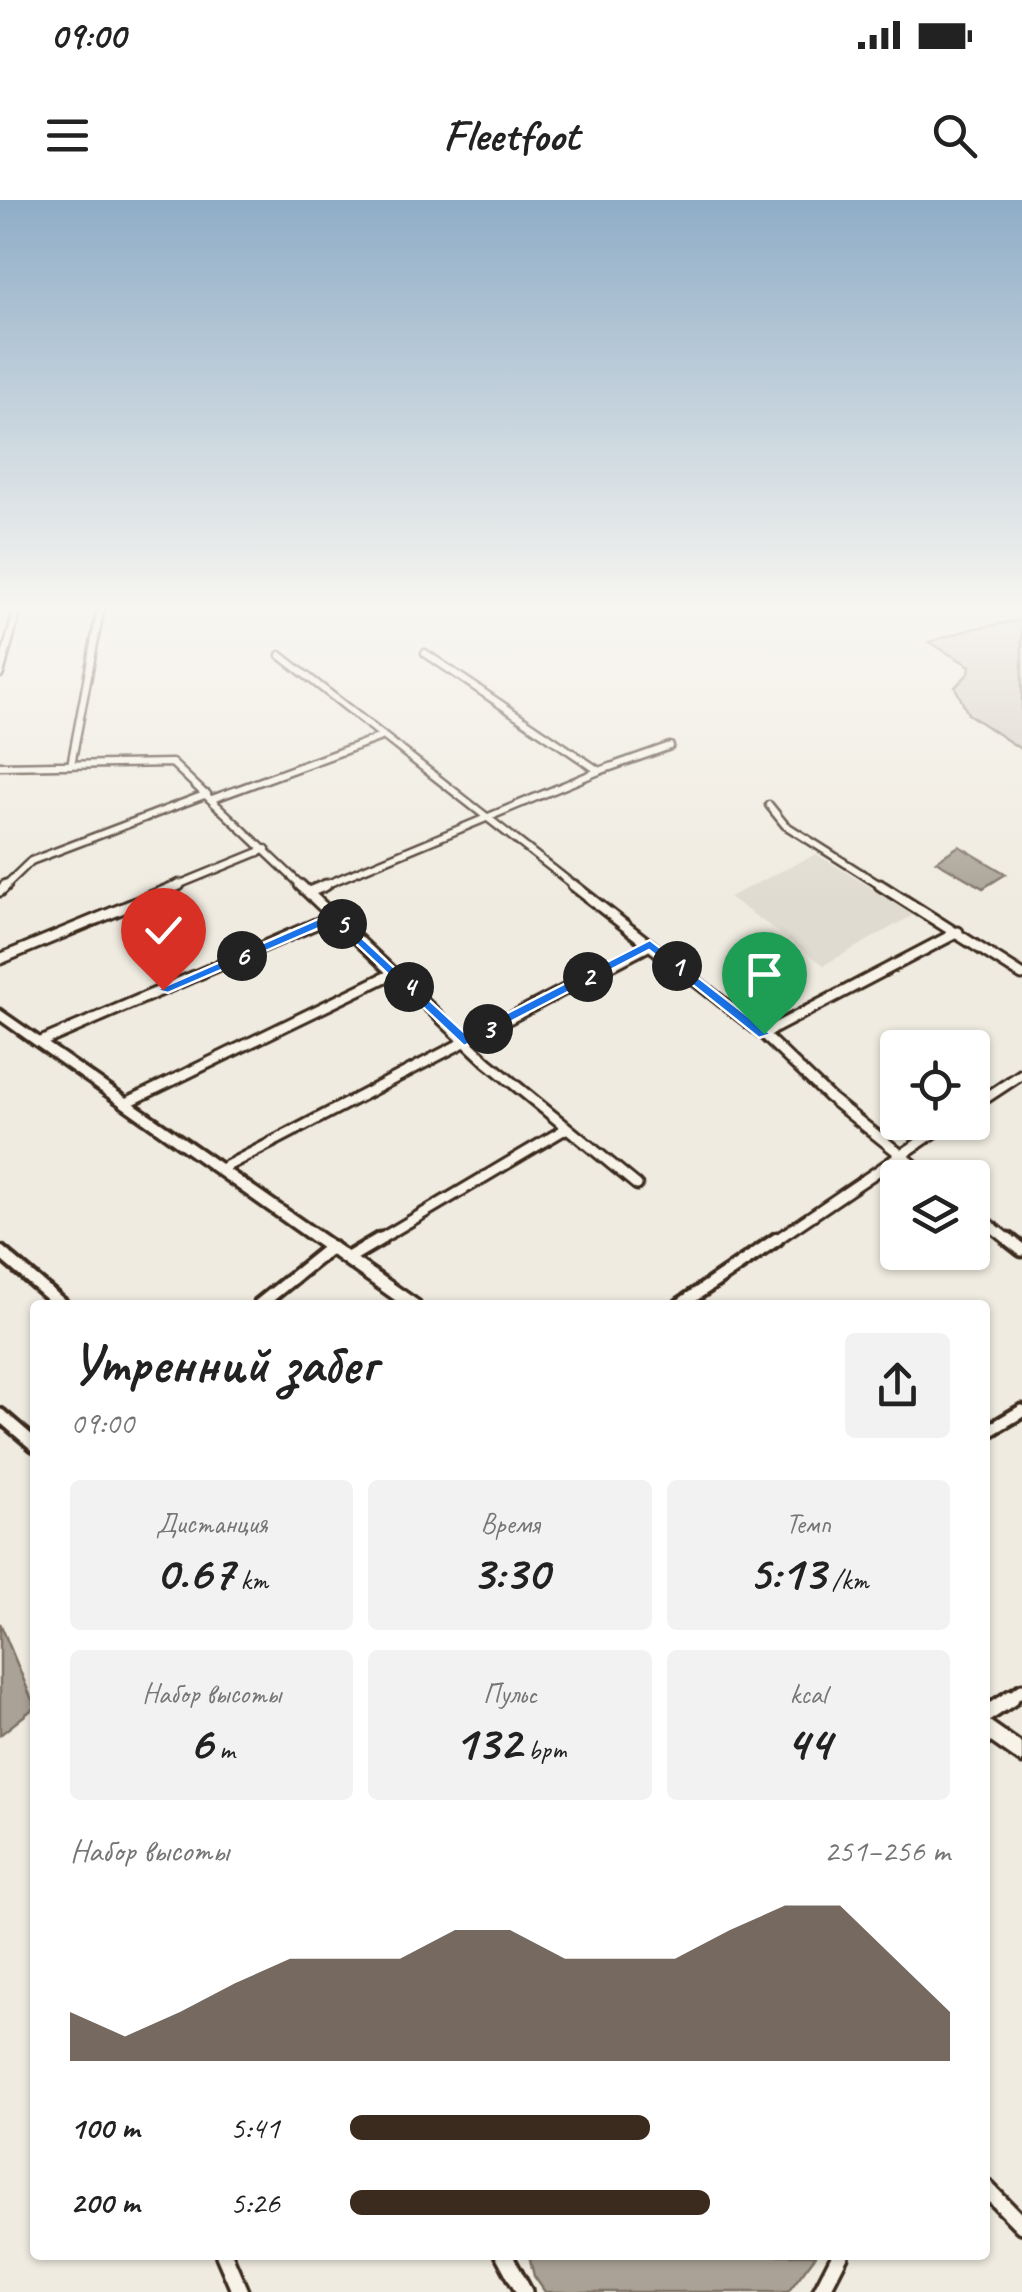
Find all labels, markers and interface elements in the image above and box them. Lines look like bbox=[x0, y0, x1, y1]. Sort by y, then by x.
text: 09:00 bbox=[50, 12, 125, 59]
text: Fleetfoot bbox=[443, 107, 579, 164]
icon: menu bbox=[40, 108, 95, 163]
icon: search bbox=[927, 108, 982, 163]
pin bbox=[121, 888, 206, 991]
pin: 5 bbox=[317, 899, 367, 949]
icon: check bbox=[136, 903, 191, 958]
text: 5 bbox=[336, 906, 348, 941]
pin: 6 bbox=[217, 931, 267, 981]
pin bbox=[722, 932, 807, 1035]
text: 6 bbox=[235, 938, 249, 973]
pin: 1 bbox=[652, 941, 702, 991]
icon: arrive bbox=[737, 947, 792, 1002]
text: 1 bbox=[671, 948, 683, 983]
pin: 2 bbox=[563, 952, 613, 1002]
text: 2 bbox=[582, 959, 594, 994]
pin: 4 bbox=[384, 962, 434, 1012]
text: 4 bbox=[403, 969, 415, 1004]
pin: 3 bbox=[463, 1004, 513, 1054]
text: 3 bbox=[482, 1011, 494, 1046]
map controls bbox=[880, 1030, 990, 1270]
button: locate bbox=[880, 1030, 990, 1140]
button: layers bbox=[880, 1160, 990, 1270]
text: Утренний забег bbox=[70, 1329, 377, 1399]
button: share bbox=[845, 1333, 950, 1438]
text: 09:00 bbox=[70, 1402, 134, 1443]
text: Дистанция bbox=[156, 1506, 268, 1541]
text: Время bbox=[480, 1506, 540, 1541]
text: Темп bbox=[786, 1506, 831, 1541]
text: 0.67 bbox=[155, 1541, 234, 1604]
text: 3:30 bbox=[471, 1541, 549, 1604]
text: 5:13 bbox=[748, 1541, 825, 1604]
text: km bbox=[234, 1562, 268, 1597]
text: /km bbox=[825, 1562, 868, 1597]
text: Набор высоты bbox=[142, 1676, 281, 1711]
text: Пульс bbox=[483, 1676, 537, 1711]
text: kcal bbox=[790, 1676, 827, 1711]
text: 6 bbox=[189, 1711, 212, 1774]
text: 132 bbox=[454, 1711, 521, 1774]
text: 44 bbox=[786, 1711, 831, 1774]
text: m bbox=[212, 1732, 235, 1767]
text: bpm bbox=[521, 1732, 566, 1767]
text: Набор высоты bbox=[70, 1830, 229, 1871]
text: 251–256 m bbox=[824, 1830, 950, 1871]
text: 100 m bbox=[70, 2107, 139, 2148]
text: 5:41 bbox=[230, 2107, 280, 2148]
text: 200 m bbox=[70, 2182, 139, 2223]
text: 5:26 bbox=[230, 2182, 280, 2223]

